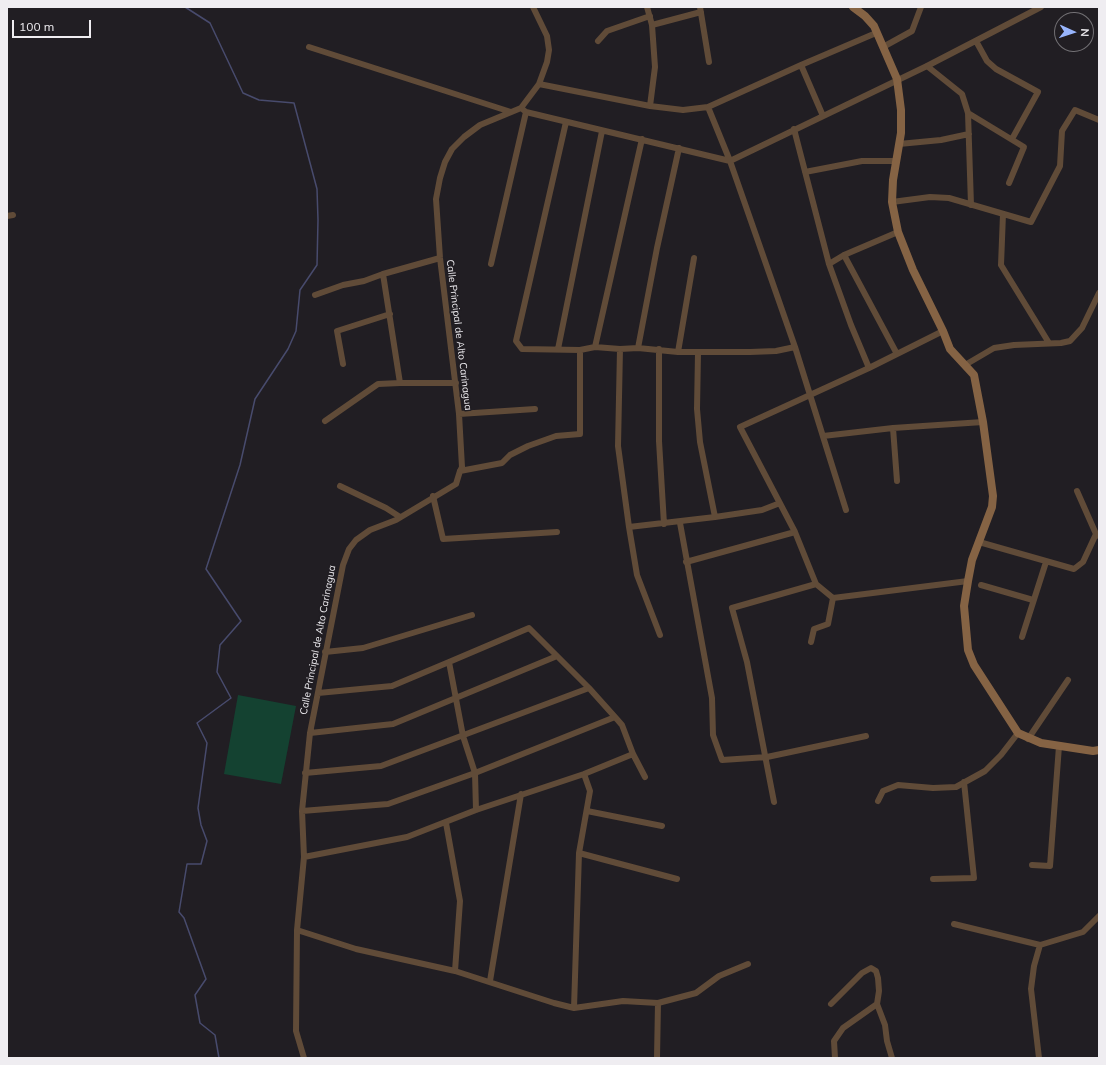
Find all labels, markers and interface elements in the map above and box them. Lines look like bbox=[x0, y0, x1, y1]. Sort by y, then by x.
scale bar bbox=[14, 12, 93, 38]
north arrow bbox=[1054, 12, 1094, 52]
text: 100 m bbox=[19, 19, 54, 34]
text: N bbox=[1078, 28, 1092, 37]
street label: Calle Principal de Alto Carinagua bbox=[444, 259, 474, 411]
street label: Calle Principal de Alto Carinagua bbox=[298, 564, 338, 716]

